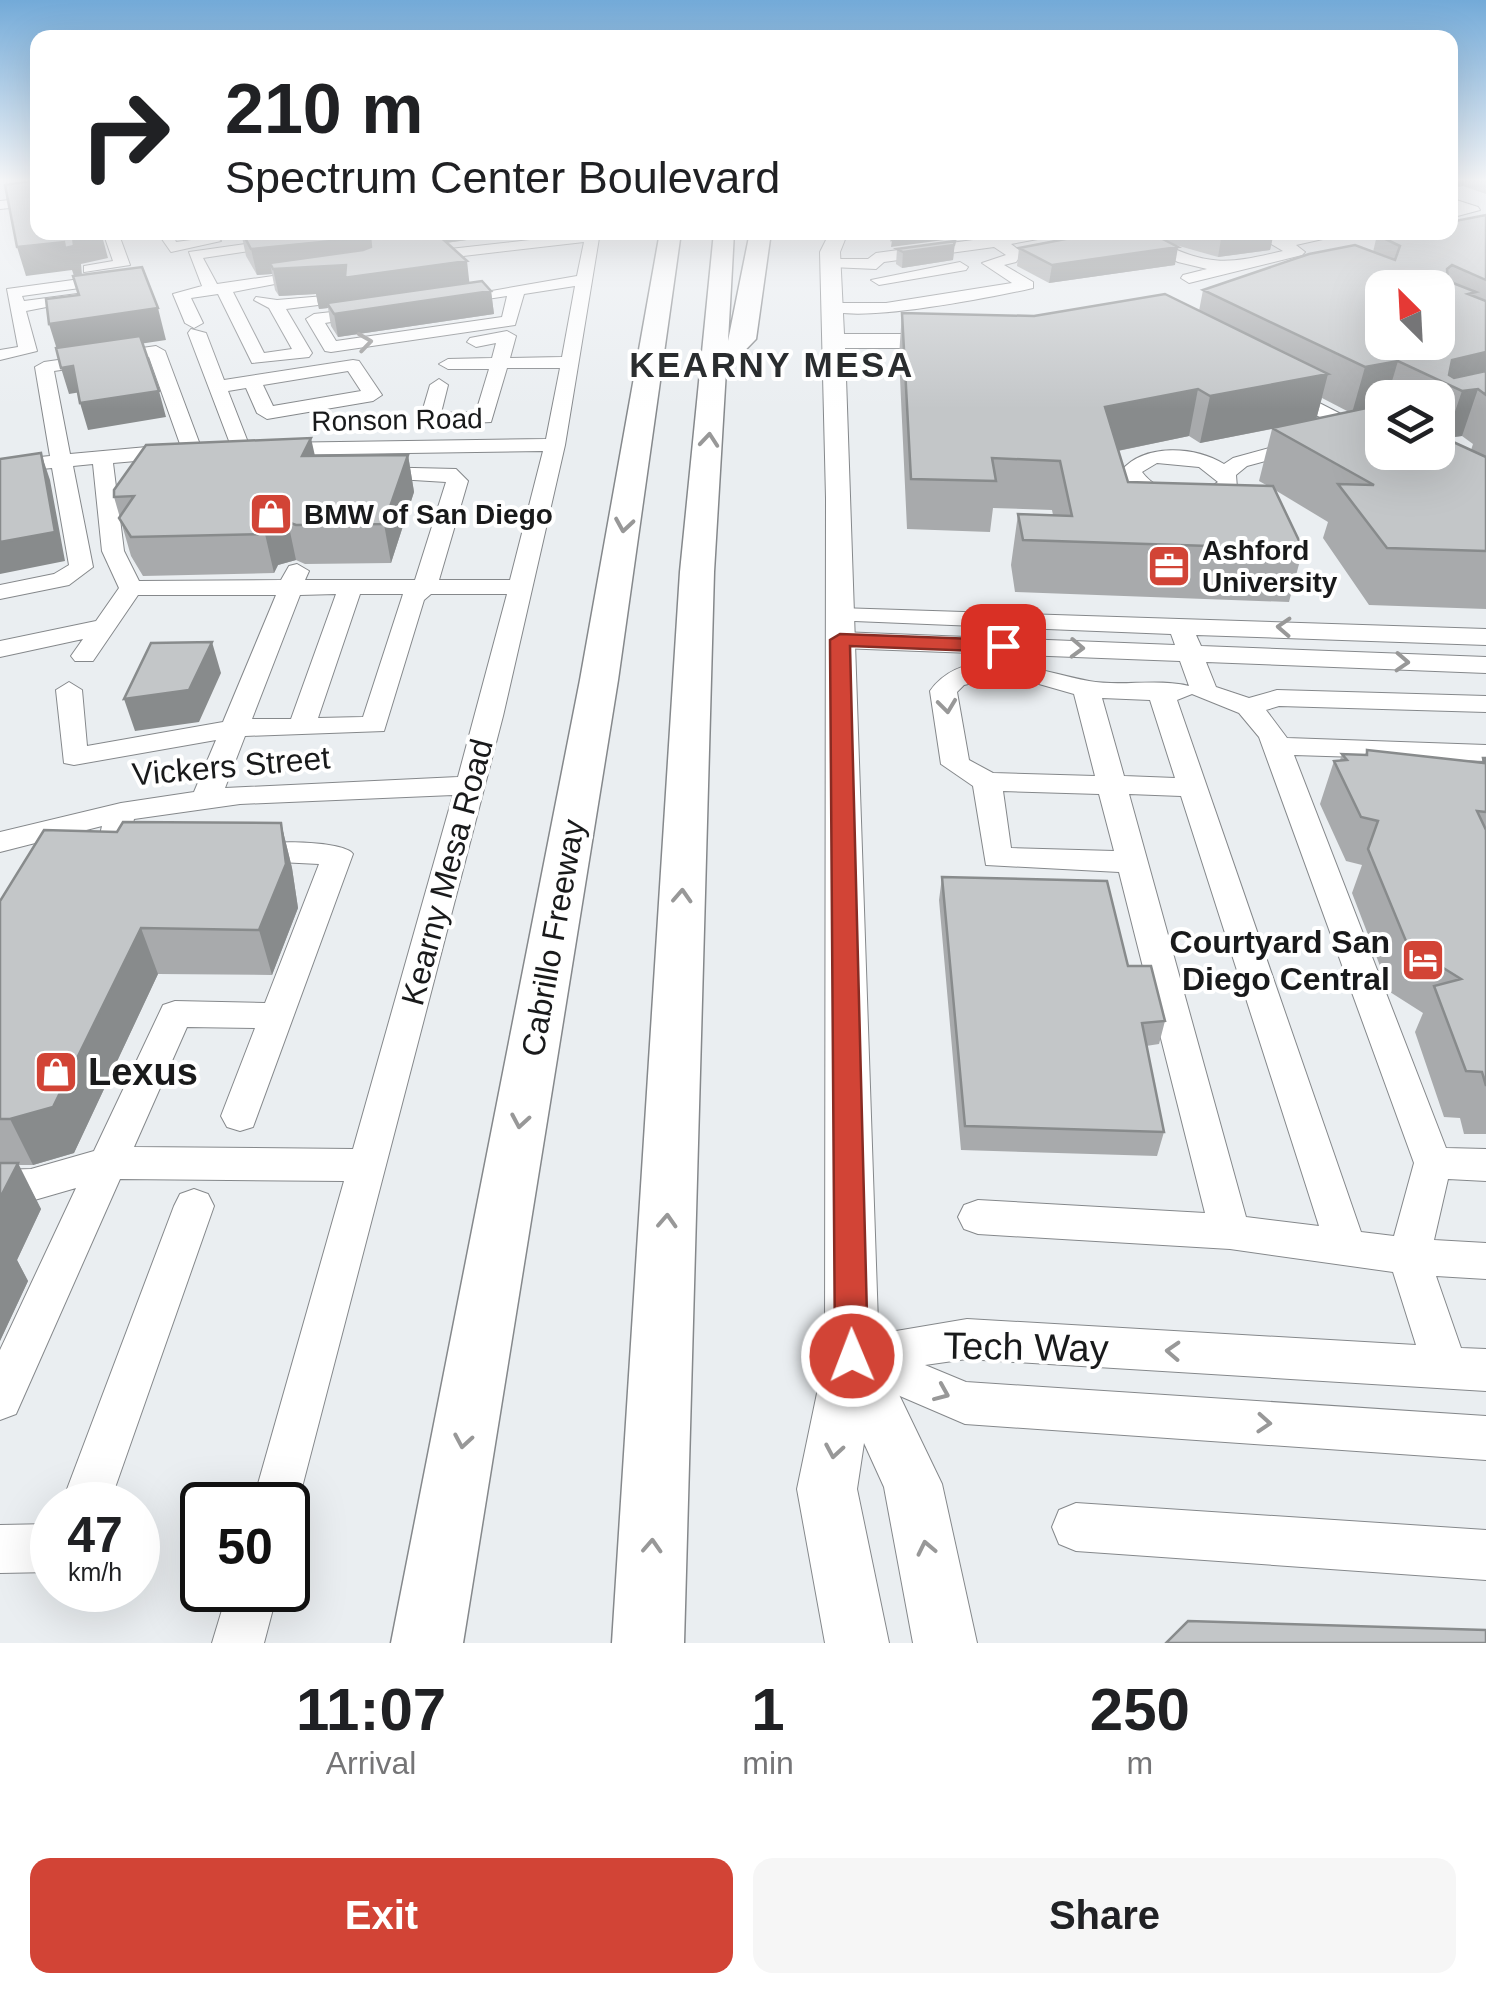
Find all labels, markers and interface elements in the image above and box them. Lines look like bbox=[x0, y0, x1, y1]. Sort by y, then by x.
icon: right bbox=[60, 70, 190, 200]
text: 210 m bbox=[225, 70, 423, 148]
text: Spectrum Center Boulevard bbox=[225, 152, 780, 203]
north arrow bbox=[1365, 270, 1455, 360]
map controls bbox=[1365, 270, 1455, 470]
one-way arrow bbox=[357, 333, 373, 354]
district label: KEARNY MESA bbox=[629, 345, 915, 384]
button: layers bbox=[1365, 380, 1455, 470]
street label: Ronson Road bbox=[311, 403, 483, 437]
one-way arrow bbox=[697, 432, 719, 448]
shop icon: BMW of San Diego bbox=[248, 491, 294, 537]
place label: BMW of San Diego bbox=[304, 499, 553, 530]
one-way arrow bbox=[615, 517, 636, 533]
place label: Ashford University bbox=[1202, 535, 1338, 598]
office icon: Ashford University bbox=[1146, 543, 1192, 589]
pin bbox=[961, 604, 1046, 689]
one-way arrow bbox=[1275, 617, 1291, 638]
icon: arrive bbox=[976, 619, 1031, 674]
one-way arrow bbox=[1070, 638, 1086, 659]
one-way arrow bbox=[1394, 651, 1410, 672]
one-way arrow bbox=[935, 698, 956, 715]
street label: Kearny Mesa Road bbox=[394, 735, 500, 1009]
street label: Vickers Street bbox=[131, 739, 332, 793]
street label: Cabrillo Freeway bbox=[514, 817, 592, 1059]
one-way arrow bbox=[671, 888, 692, 904]
place label: Courtyard San Diego Central bbox=[1170, 924, 1390, 997]
hotel icon: Courtyard San Diego Central bbox=[1400, 937, 1446, 983]
shop icon: Lexus bbox=[33, 1049, 79, 1095]
place label: Lexus bbox=[88, 1051, 198, 1093]
one-way arrow bbox=[510, 1112, 531, 1129]
one-way arrow bbox=[656, 1212, 677, 1228]
position arrow bbox=[800, 1304, 904, 1408]
street label: Tech Way bbox=[943, 1325, 1109, 1369]
one-way arrow bbox=[1165, 1341, 1181, 1362]
one-way arrow bbox=[932, 1381, 950, 1401]
one-way arrow bbox=[1256, 1412, 1272, 1433]
one-way arrow bbox=[453, 1432, 474, 1449]
one-way arrow bbox=[824, 1443, 845, 1460]
speed limit sign: 50 bbox=[180, 1482, 310, 1612]
text: 47 bbox=[67, 1507, 123, 1563]
one-way arrow bbox=[641, 1537, 662, 1553]
one-way arrow bbox=[916, 1539, 937, 1556]
text: km/h bbox=[68, 1558, 122, 1586]
text: 11:07 bbox=[296, 1676, 446, 1743]
text: 1 bbox=[751, 1676, 785, 1743]
text: 250 bbox=[1090, 1676, 1190, 1743]
text: Arrival bbox=[326, 1745, 416, 1781]
text: min bbox=[742, 1745, 794, 1781]
text: m bbox=[1127, 1745, 1153, 1781]
button: Exit bbox=[30, 1858, 733, 1973]
button: Share bbox=[753, 1858, 1456, 1973]

